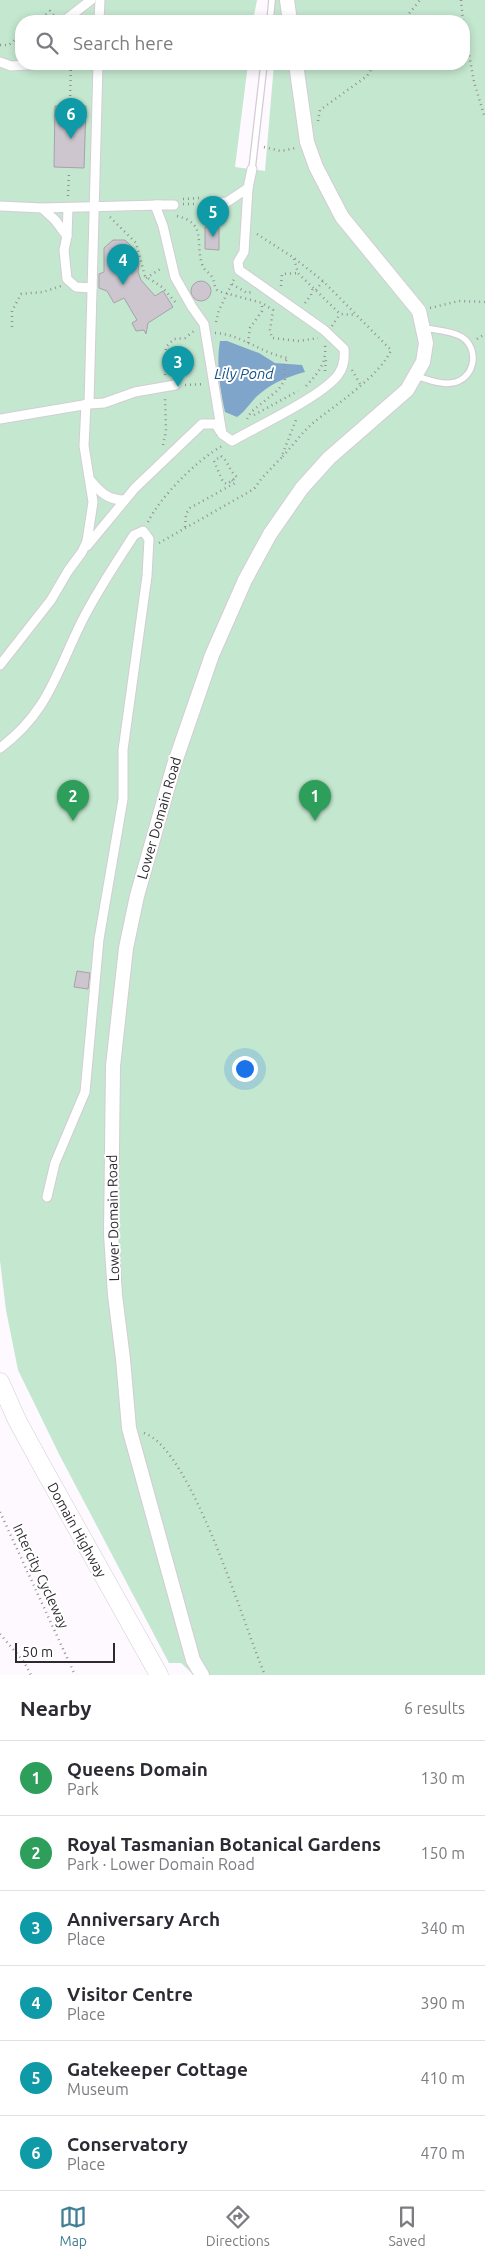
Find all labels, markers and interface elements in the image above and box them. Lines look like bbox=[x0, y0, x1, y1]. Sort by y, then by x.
search box bbox=[15, 15, 470, 70]
icon: search bbox=[33, 29, 61, 57]
text: Search here bbox=[73, 32, 173, 54]
pin: 6 bbox=[55, 98, 87, 139]
pin: 5 bbox=[197, 196, 229, 237]
pin: 4 bbox=[107, 244, 139, 285]
pin: 3 bbox=[162, 346, 194, 387]
water label: Lily Pond bbox=[214, 365, 274, 382]
street label: Lower Domain Road bbox=[134, 755, 184, 881]
pin: 2 bbox=[57, 780, 89, 821]
pin: 1 bbox=[299, 780, 331, 821]
your location bbox=[232, 1056, 258, 1082]
street label: Lower Domain Road bbox=[104, 1155, 122, 1281]
street label: Domain Highway bbox=[44, 1480, 110, 1580]
street label: Intercity Cycleway bbox=[10, 1521, 72, 1631]
scale bar bbox=[15, 1640, 115, 1663]
text: 50 m bbox=[22, 1644, 53, 1660]
text: Nearby bbox=[20, 1696, 91, 1720]
text: 6 results bbox=[404, 1699, 465, 1717]
text: Queens Domain bbox=[67, 1758, 208, 1780]
text: 1 bbox=[31, 1769, 41, 1787]
text: 130 m bbox=[420, 1769, 465, 1787]
text: Park bbox=[67, 1780, 99, 1798]
text: Royal Tasmanian Botanical Gardens bbox=[67, 1833, 381, 1855]
text: 2 bbox=[31, 1844, 41, 1862]
text: 150 m bbox=[420, 1844, 465, 1862]
text: Park · Lower Domain Road bbox=[67, 1855, 255, 1873]
text: Anniversary Arch bbox=[67, 1908, 220, 1930]
text: 3 bbox=[31, 1919, 41, 1937]
text: 340 m bbox=[420, 1919, 465, 1937]
text: Place bbox=[67, 1930, 105, 1948]
text: Visitor Centre bbox=[67, 1983, 193, 2005]
text: 4 bbox=[31, 1994, 41, 2012]
text: 390 m bbox=[420, 1994, 465, 2012]
text: Place bbox=[67, 2005, 105, 2023]
text: Gatekeeper Cottage bbox=[67, 2058, 248, 2080]
text: 5 bbox=[31, 2069, 41, 2087]
text: 410 m bbox=[420, 2069, 465, 2087]
text: Museum bbox=[67, 2080, 129, 2098]
text: Conservatory bbox=[67, 2133, 188, 2155]
text: 6 bbox=[31, 2144, 41, 2162]
text: 470 m bbox=[420, 2144, 465, 2162]
text: Place bbox=[67, 2155, 105, 2173]
tab: Map bbox=[59, 2203, 87, 2249]
tab: Directions bbox=[206, 2203, 270, 2249]
tab: Saved bbox=[388, 2203, 426, 2249]

